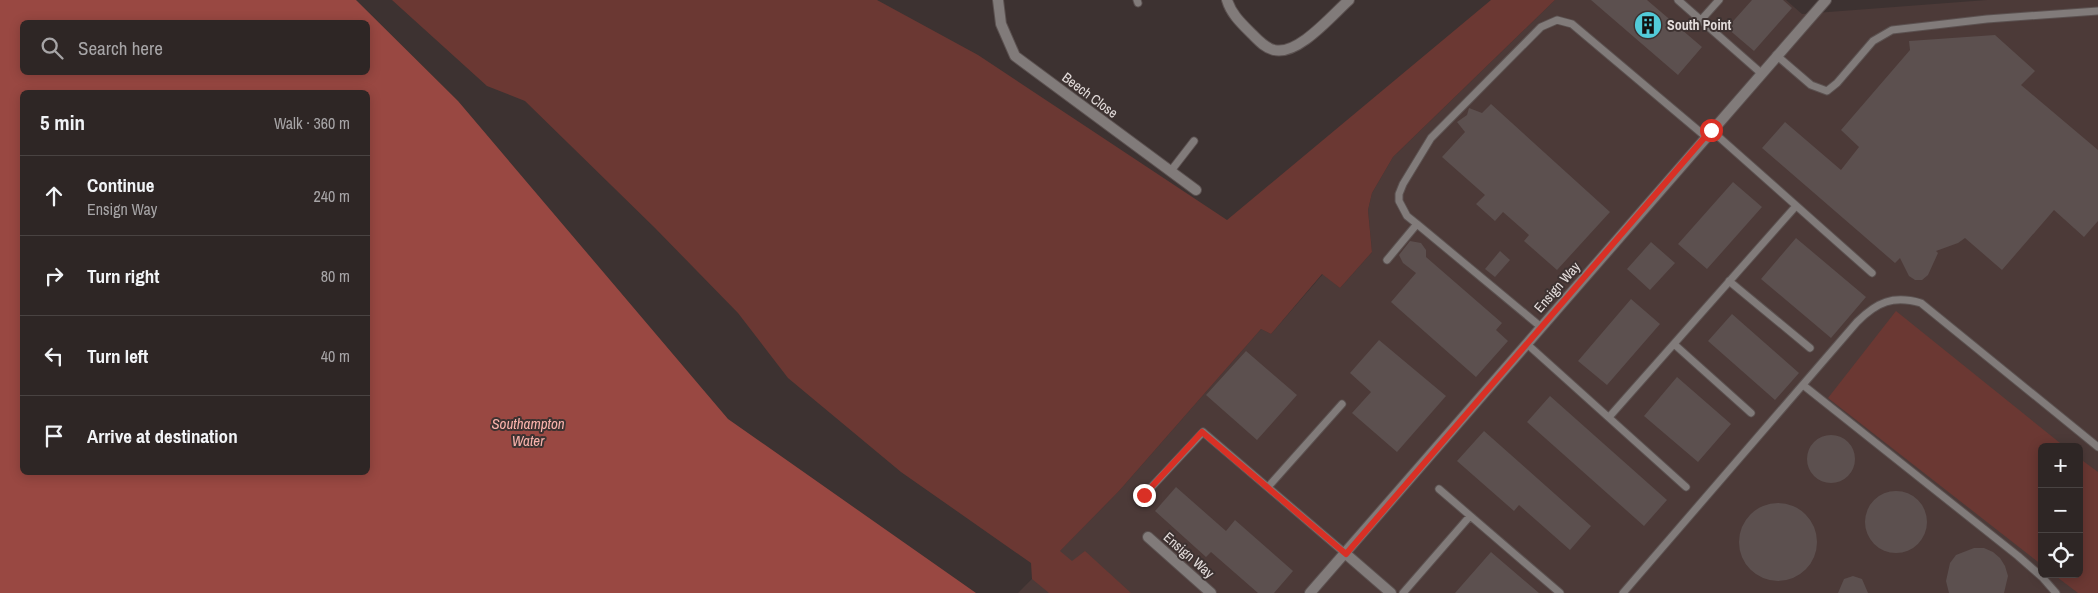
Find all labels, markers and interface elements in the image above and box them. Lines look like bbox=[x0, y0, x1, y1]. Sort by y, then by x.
building icon: South Point bbox=[1633, 10, 1663, 40]
place label: South Point bbox=[1667, 16, 1732, 34]
search box bbox=[20, 20, 370, 75]
icon: search bbox=[38, 34, 66, 62]
text: Search here bbox=[78, 35, 163, 61]
street label: Beech Close bbox=[1059, 68, 1121, 122]
text: 5 min bbox=[40, 108, 85, 137]
text: Walk · 360 m bbox=[274, 112, 350, 134]
route start bbox=[1700, 119, 1723, 142]
text: Continue bbox=[87, 172, 155, 198]
icon: ahead bbox=[40, 182, 68, 210]
text: 240 m bbox=[314, 185, 350, 207]
text: Ensign Way bbox=[87, 198, 157, 220]
street label: Ensign Way bbox=[1530, 258, 1584, 316]
icon: right bbox=[40, 262, 68, 290]
text: Turn right bbox=[87, 263, 159, 289]
text: 80 m bbox=[321, 265, 350, 287]
icon: left bbox=[40, 342, 68, 370]
text: Turn left bbox=[87, 343, 148, 369]
text: 40 m bbox=[321, 345, 350, 367]
water label: Southampton Water bbox=[491, 413, 565, 451]
icon: arrive bbox=[40, 422, 68, 450]
text: Arrive at destination bbox=[87, 423, 238, 449]
map controls bbox=[2038, 443, 2083, 578]
button: + bbox=[2038, 443, 2083, 488]
route end bbox=[1133, 484, 1156, 507]
button: − bbox=[2038, 488, 2083, 533]
street label: Ensign Way bbox=[1160, 528, 1218, 582]
button: locate bbox=[2038, 533, 2083, 578]

